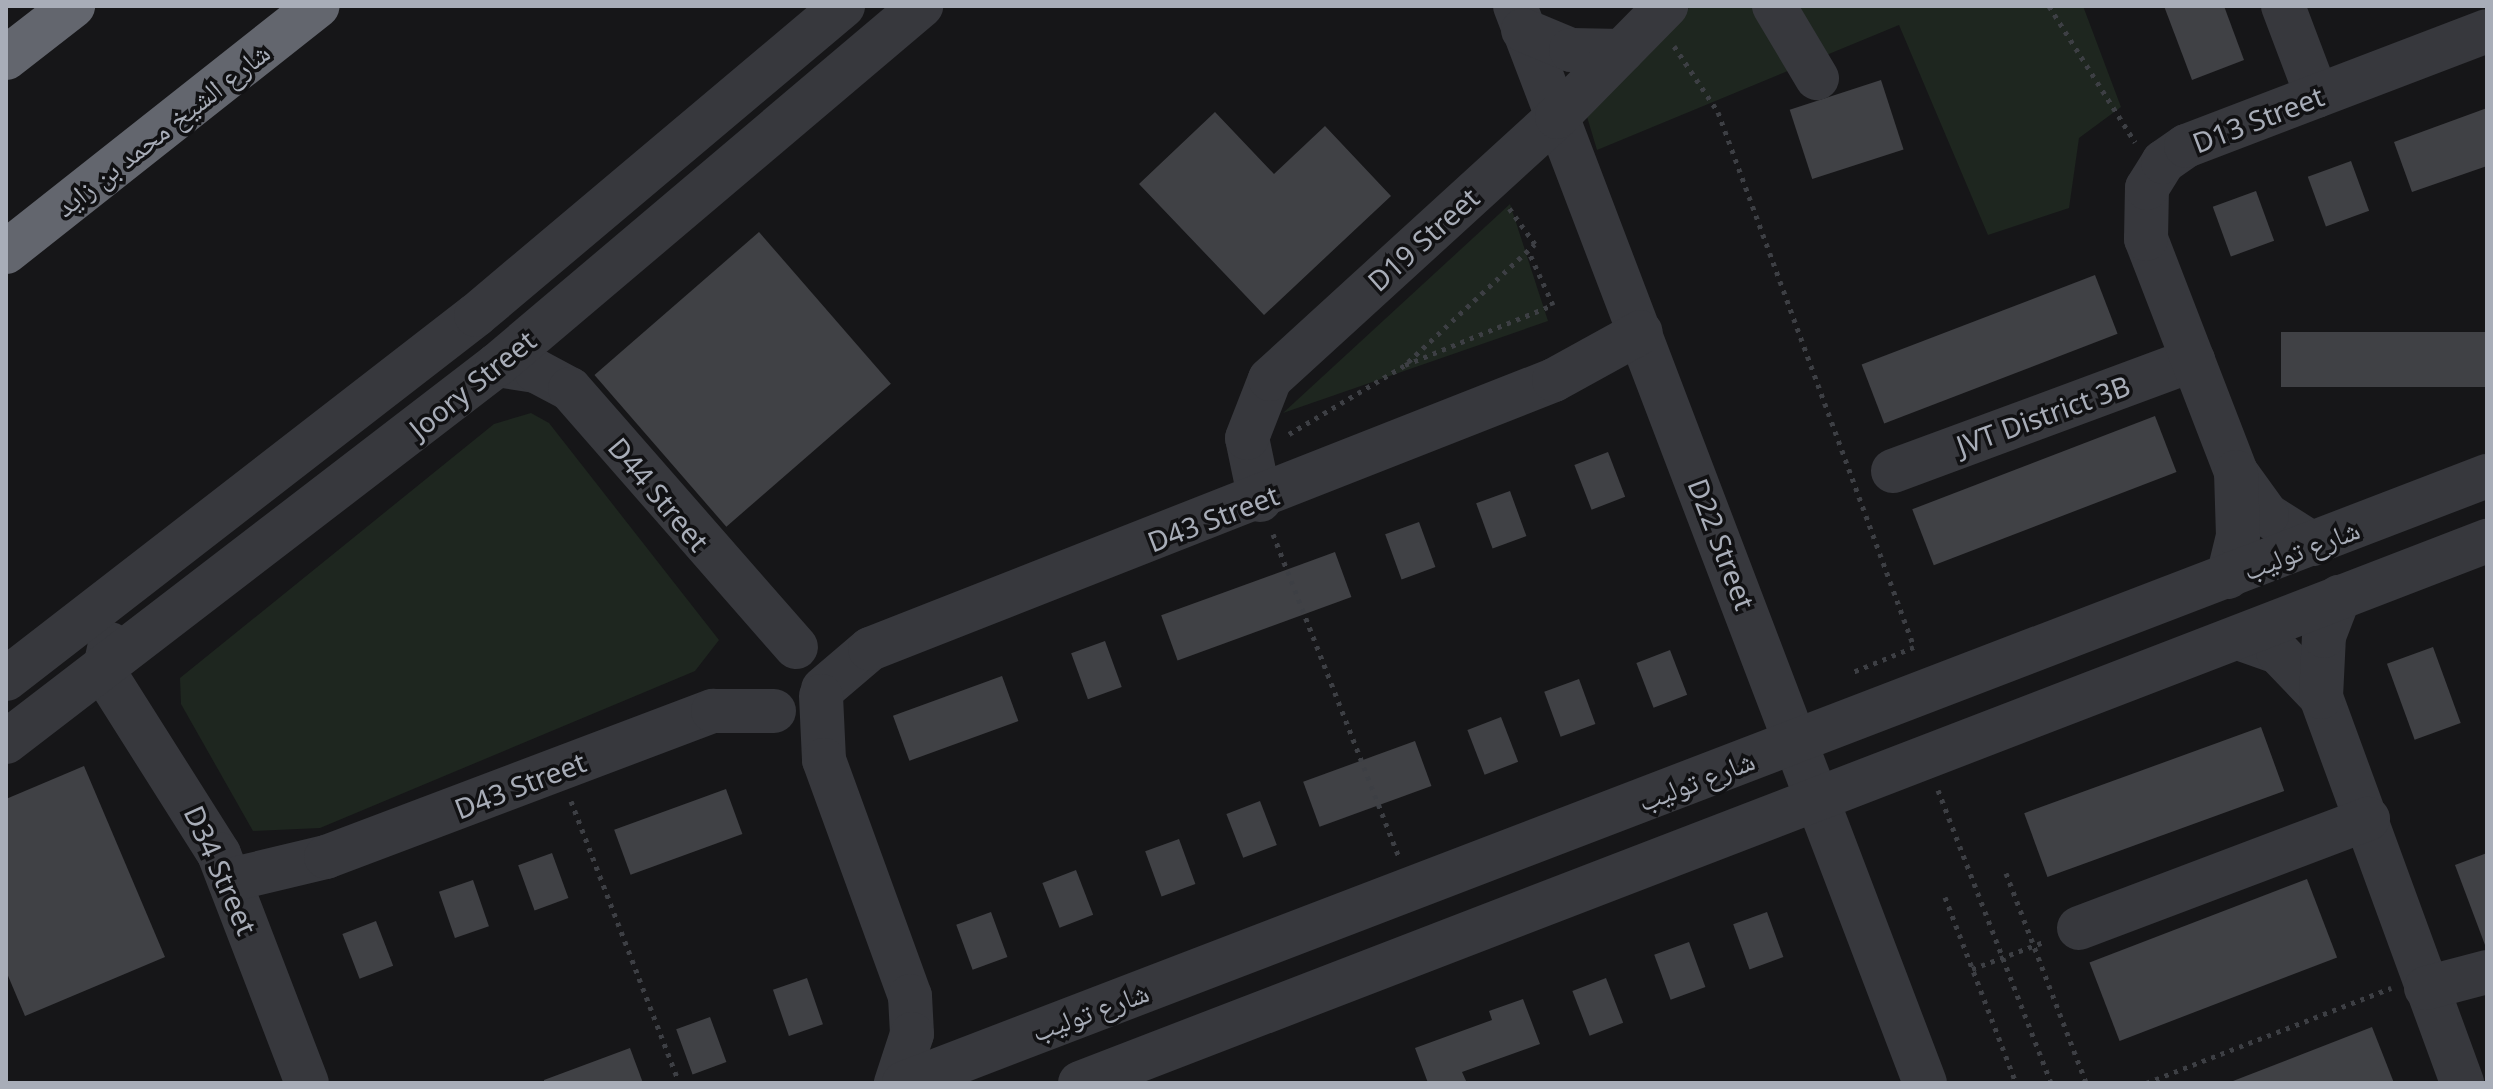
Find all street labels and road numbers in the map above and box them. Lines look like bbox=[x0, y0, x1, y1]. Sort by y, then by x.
street label: شارع الشيخ محمد بن زايد bbox=[48, 35, 276, 223]
street label: D13 Street bbox=[2188, 79, 2328, 159]
street label: D19 Street bbox=[1361, 180, 1485, 298]
street label: Joory Street bbox=[402, 323, 542, 445]
street label: JVT District 3B bbox=[1952, 368, 2134, 462]
street label: D44 Street bbox=[602, 430, 716, 558]
street label: D22 Street bbox=[1682, 474, 1762, 614]
street label: D43 Street bbox=[1143, 478, 1283, 558]
street label: شارع توليب bbox=[2238, 511, 2364, 587]
street label: شارع توليب bbox=[1633, 742, 1759, 818]
street label: D43 Street bbox=[450, 745, 590, 825]
street label: D34 Street bbox=[178, 800, 264, 940]
street label: شارع توليب bbox=[1027, 974, 1153, 1048]

